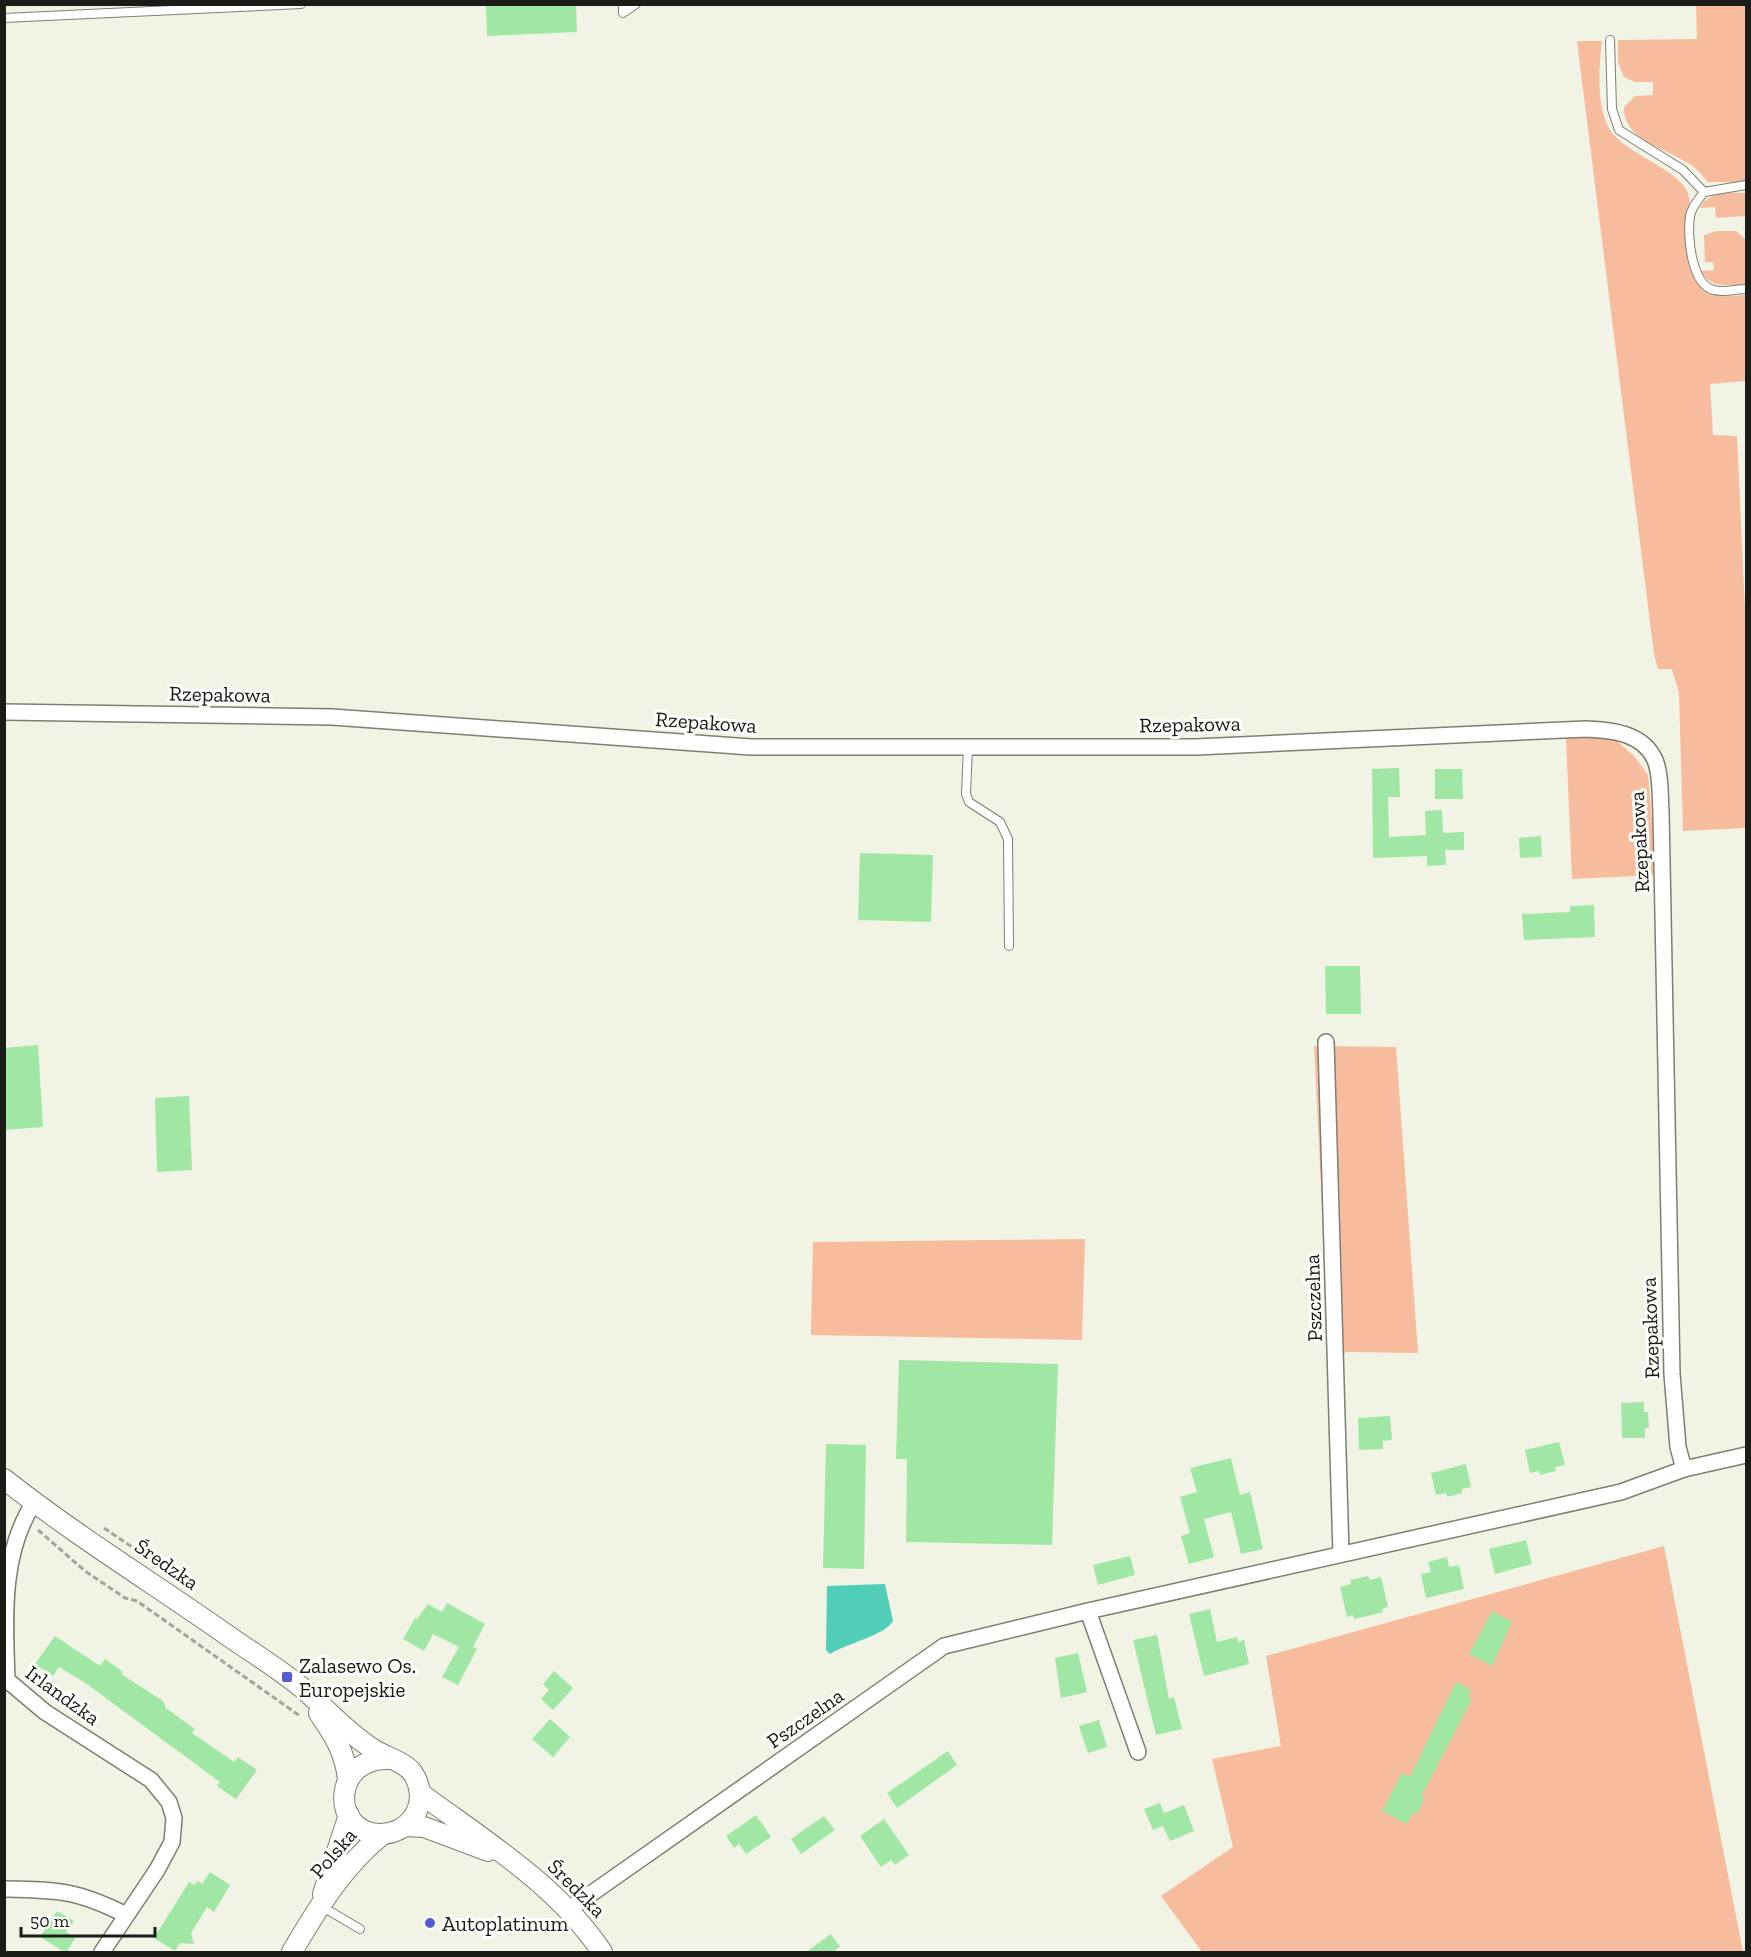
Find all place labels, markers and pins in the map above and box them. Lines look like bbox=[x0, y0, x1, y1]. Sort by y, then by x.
place label: Zalasewo Os. Europejskie bbox=[299, 1653, 416, 1703]
marker: Zalasewo Os. Europejskie bbox=[280, 1670, 294, 1684]
place label: Autoplatinum bbox=[442, 1911, 568, 1936]
marker: Autoplatinum bbox=[423, 1916, 437, 1930]

